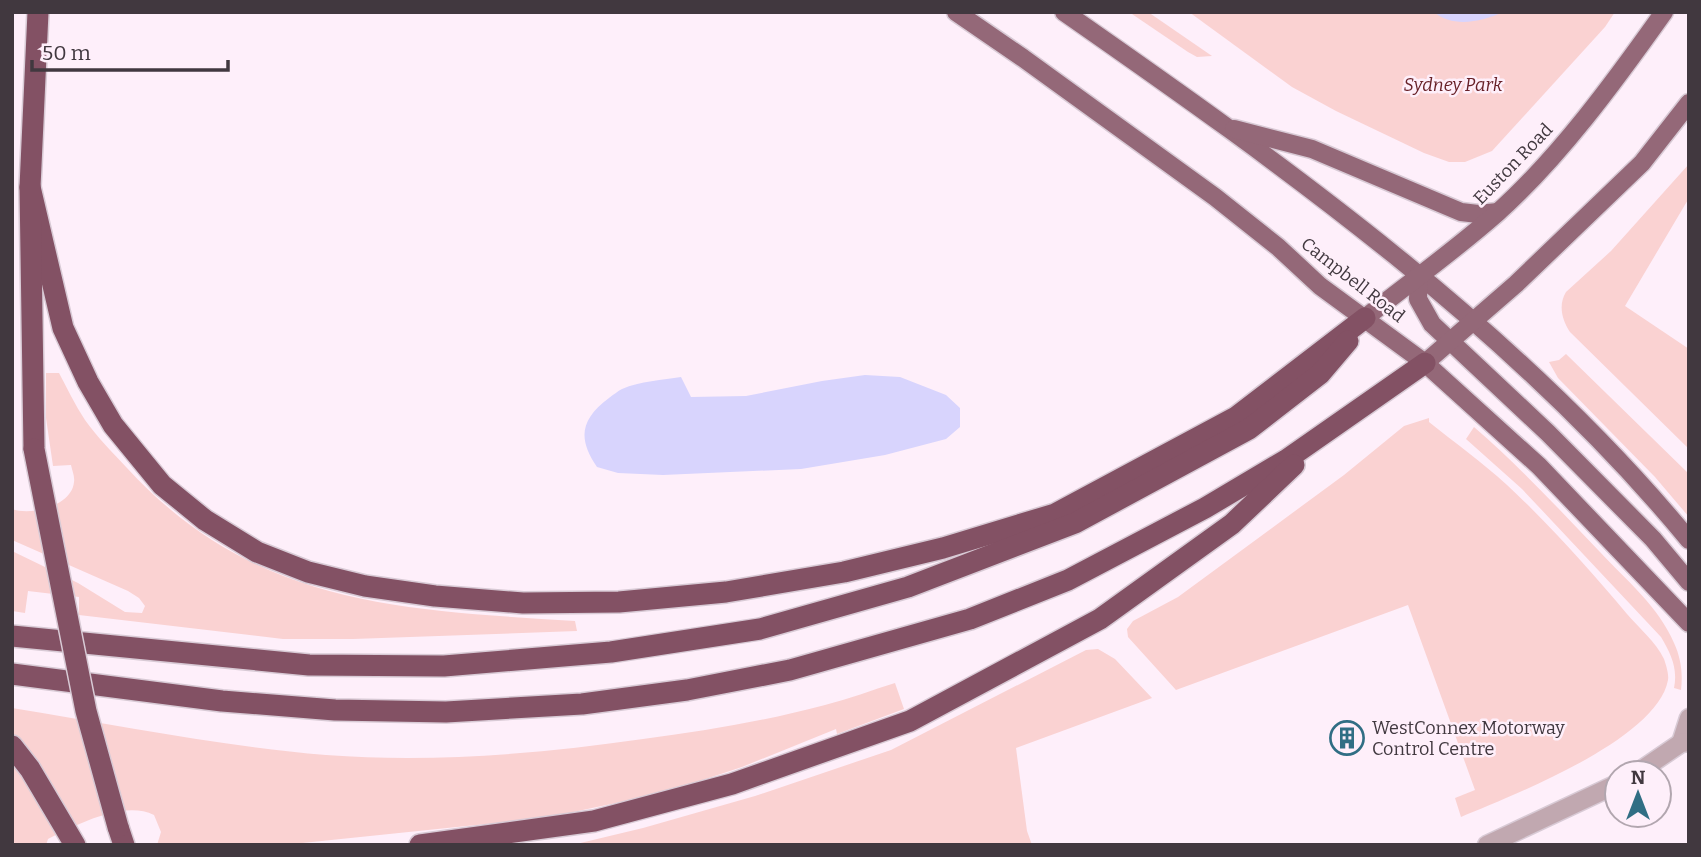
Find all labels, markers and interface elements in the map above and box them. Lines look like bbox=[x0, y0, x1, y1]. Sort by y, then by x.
scale bar bbox=[32, 28, 228, 72]
text: 50 m bbox=[42, 40, 91, 66]
park label: Sydney Park bbox=[1404, 74, 1503, 96]
street label: Euston Road bbox=[1469, 119, 1557, 209]
street label: Campbell Road bbox=[1297, 233, 1409, 328]
place label: WestConnex Motorway Control Centre bbox=[1372, 717, 1565, 760]
building icon: WestConnex Motorway Control Centre bbox=[1328, 719, 1366, 757]
north arrow bbox=[1603, 759, 1673, 829]
text: N bbox=[1631, 766, 1646, 789]

